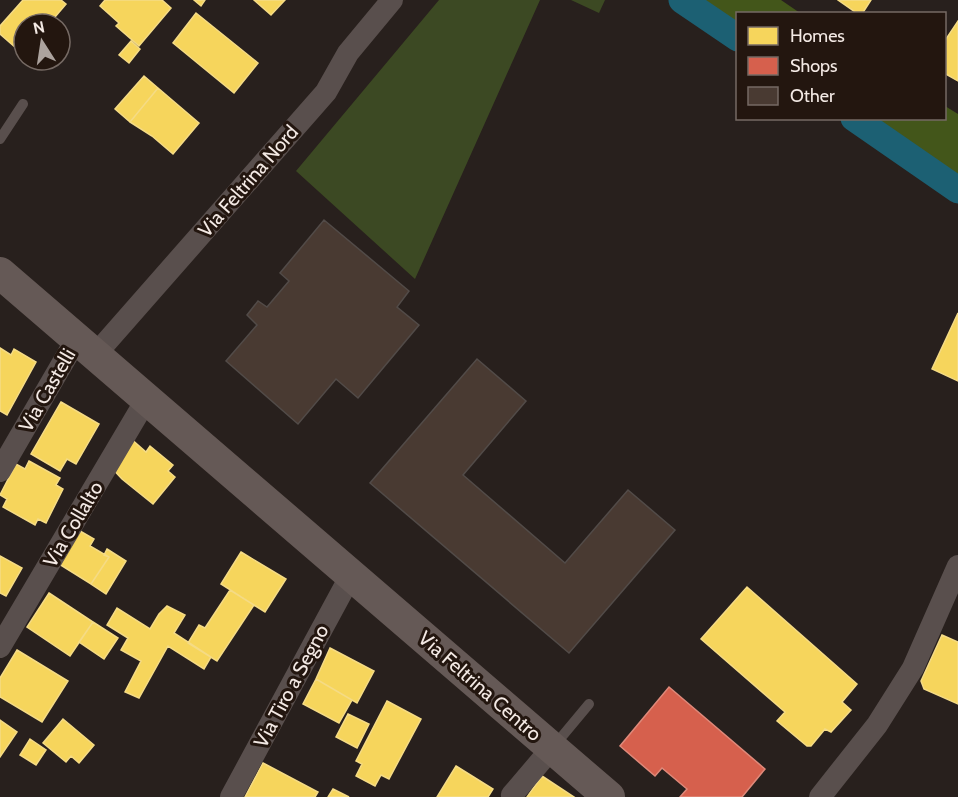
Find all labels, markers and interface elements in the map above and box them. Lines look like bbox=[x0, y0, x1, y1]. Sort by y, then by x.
north arrow bbox=[12, 12, 72, 72]
legend bbox=[736, 12, 946, 120]
text: N bbox=[31, 17, 46, 38]
text: Homes bbox=[790, 25, 845, 47]
text: Shops bbox=[790, 55, 838, 77]
text: Other bbox=[790, 85, 835, 107]
street label: Via Feltrina Nord bbox=[193, 120, 303, 242]
street label: Via Castelli bbox=[14, 344, 80, 436]
street label: Via Collalto bbox=[38, 477, 108, 571]
street label: Via Tiro a Segno bbox=[249, 620, 333, 752]
street label: Via Feltrina Centro bbox=[413, 626, 547, 746]

